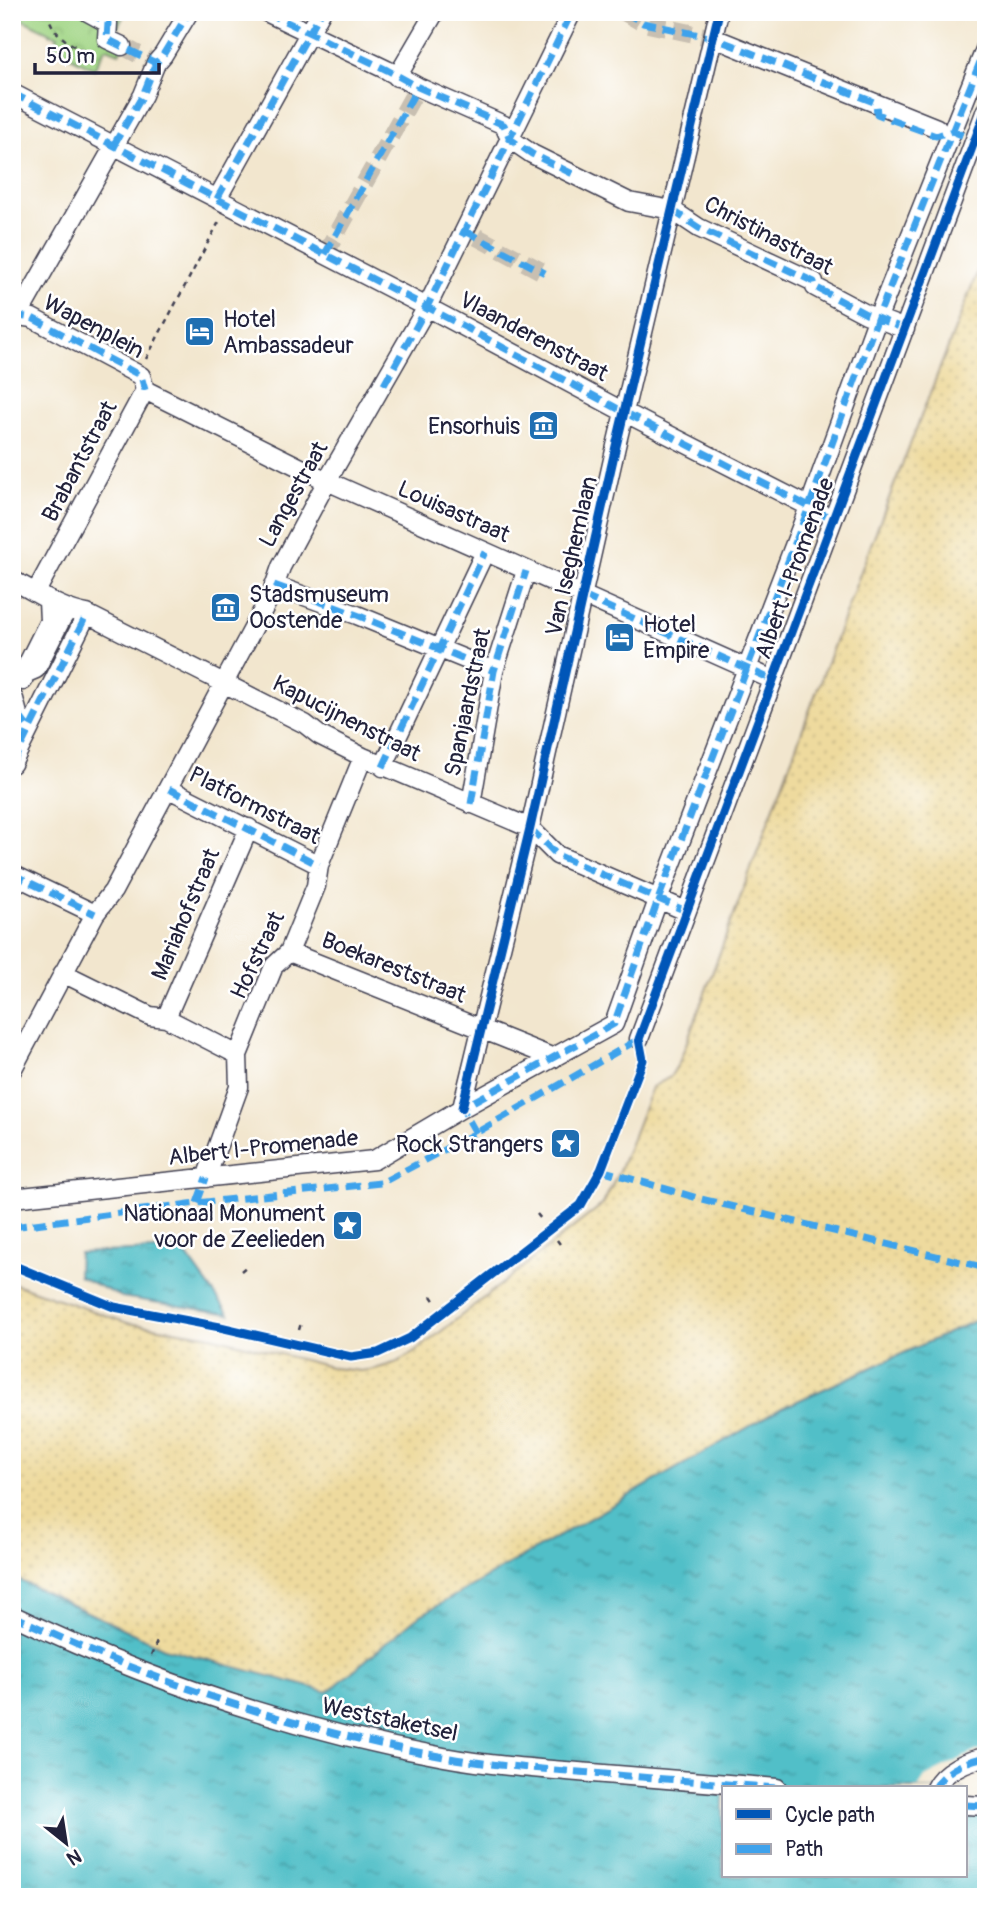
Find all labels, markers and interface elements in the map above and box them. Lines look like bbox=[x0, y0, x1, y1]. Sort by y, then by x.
scale bar bbox=[35, 32, 159, 76]
text: 50 m bbox=[46, 43, 95, 70]
street label: Christinastraat bbox=[699, 189, 839, 282]
street label: Vlaanderenstraat bbox=[454, 285, 614, 388]
street label: Wapenplein bbox=[39, 288, 149, 365]
place label: Hotel Ambassadeur bbox=[223, 305, 354, 360]
hotel icon: Hotel Ambassadeur bbox=[183, 315, 217, 349]
street label: Brabantstraat bbox=[35, 395, 124, 527]
museum icon: Ensorhuis bbox=[526, 409, 560, 443]
place label: Ensorhuis bbox=[428, 412, 520, 441]
street label: Langestraat bbox=[252, 436, 335, 552]
street label: Van Iseghemlaan bbox=[539, 473, 604, 639]
street label: Albert I-Promenade bbox=[748, 473, 841, 663]
street label: Louisastraat bbox=[393, 474, 515, 549]
place label: Stadsmuseum Oostende bbox=[249, 580, 389, 635]
museum icon: Stadsmuseum Oostende bbox=[209, 590, 243, 624]
place label: Hotel Empire bbox=[643, 610, 710, 665]
hotel icon: Hotel Empire bbox=[603, 620, 637, 654]
street label: Spanjaardstraat bbox=[438, 625, 497, 779]
street label: Kapucijnenstraat bbox=[268, 669, 426, 769]
street label: Platformstraat bbox=[184, 760, 326, 851]
street label: Mariahofstraat bbox=[145, 843, 227, 985]
street label: Hofstraat bbox=[224, 906, 291, 1004]
street label: Boekareststraat bbox=[317, 925, 471, 1010]
street label: Albert I-Promenade bbox=[167, 1123, 360, 1172]
place icon: Rock Strangers bbox=[549, 1127, 583, 1161]
place label: Rock Strangers bbox=[396, 1130, 543, 1159]
place label: Nationaal Monument voor de Zeelieden bbox=[123, 1199, 326, 1254]
place icon: Nationaal Monument voor de Zeelieden bbox=[331, 1209, 365, 1243]
street label: Weststaketsel bbox=[319, 1691, 460, 1748]
legend bbox=[722, 1786, 967, 1878]
text: Cycle path bbox=[785, 1802, 875, 1829]
north arrow bbox=[32, 1808, 102, 1878]
text: Path bbox=[785, 1836, 823, 1863]
text: N bbox=[62, 1843, 86, 1871]

